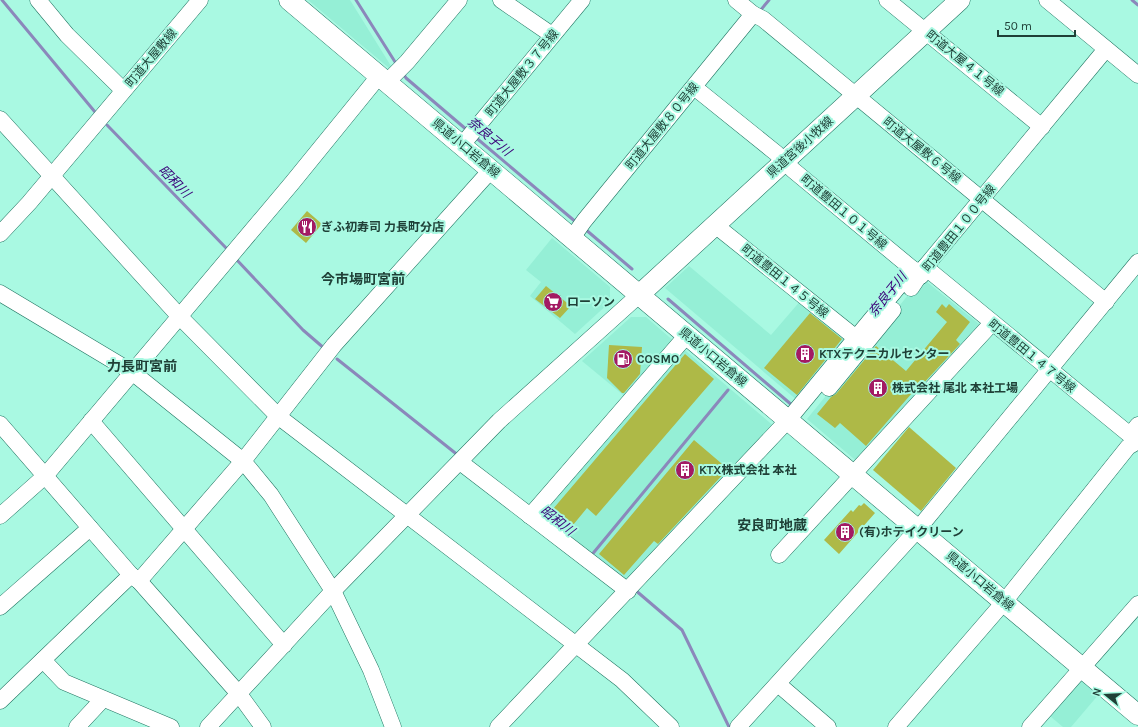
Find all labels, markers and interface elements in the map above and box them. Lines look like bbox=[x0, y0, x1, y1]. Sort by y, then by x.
scale bar bbox=[998, 12, 1075, 38]
text: 50 m bbox=[1004, 19, 1032, 33]
street label: 町道大屋敷線 bbox=[122, 26, 180, 90]
street label: 町道大屋敷３７号線 bbox=[483, 27, 561, 119]
street label: 町道大屋４１号線 bbox=[923, 27, 1007, 99]
street label: 町道大屋敷８０号線 bbox=[623, 80, 701, 172]
water label: 奈良子川 bbox=[465, 114, 516, 160]
street label: 県道宮後小牧線 bbox=[764, 114, 836, 180]
street label: 町道大屋敷６号線 bbox=[880, 114, 964, 186]
street label: 県道小口岩倉線 bbox=[429, 116, 503, 180]
water label: 昭和川 bbox=[156, 162, 195, 202]
street label: 町道豊田１０１号線 bbox=[798, 172, 890, 252]
street label: 町道豊田１００号線 bbox=[920, 182, 998, 274]
restaurant icon: ぎふ初寿司 力長町分店 bbox=[296, 216, 318, 238]
place label: ぎふ初寿司 力長町分店 bbox=[321, 220, 444, 234]
street label: 町道豊田１４５号線 bbox=[739, 242, 831, 320]
water label: 奈良子川 bbox=[865, 268, 911, 319]
district label: 今市場町宮前 bbox=[321, 271, 405, 288]
supermarket icon: ローソン bbox=[542, 291, 564, 313]
place label: ローソン bbox=[567, 295, 615, 309]
street label: 町道豊田１４７号線 bbox=[986, 317, 1078, 395]
street label: 県道小口岩倉線 bbox=[676, 325, 750, 389]
building icon: KTXテクニカルセンター bbox=[794, 343, 816, 365]
place label: KTXテクニカルセンター bbox=[819, 347, 949, 361]
fuel station icon: COSMO bbox=[612, 348, 634, 370]
place label: COSMO bbox=[637, 352, 679, 366]
district label: 力長町宮前 bbox=[107, 358, 177, 375]
building icon: 株式会社 尾北 本社工場 bbox=[867, 377, 889, 399]
place label: 株式会社 尾北 本社工場 bbox=[892, 381, 1018, 395]
building icon: KTX株式会社 本社 bbox=[674, 459, 696, 481]
place label: KTX株式会社 本社 bbox=[699, 463, 796, 477]
water label: 昭和川 bbox=[538, 502, 579, 540]
district label: 安良町地蔵 bbox=[737, 517, 807, 534]
building icon: (有)ホテイクリーン bbox=[834, 521, 856, 543]
place label: (有)ホテイクリーン bbox=[859, 525, 964, 539]
street label: 県道小口岩倉線 bbox=[943, 549, 1017, 613]
north arrow bbox=[1086, 675, 1126, 715]
text: N bbox=[1090, 686, 1104, 698]

